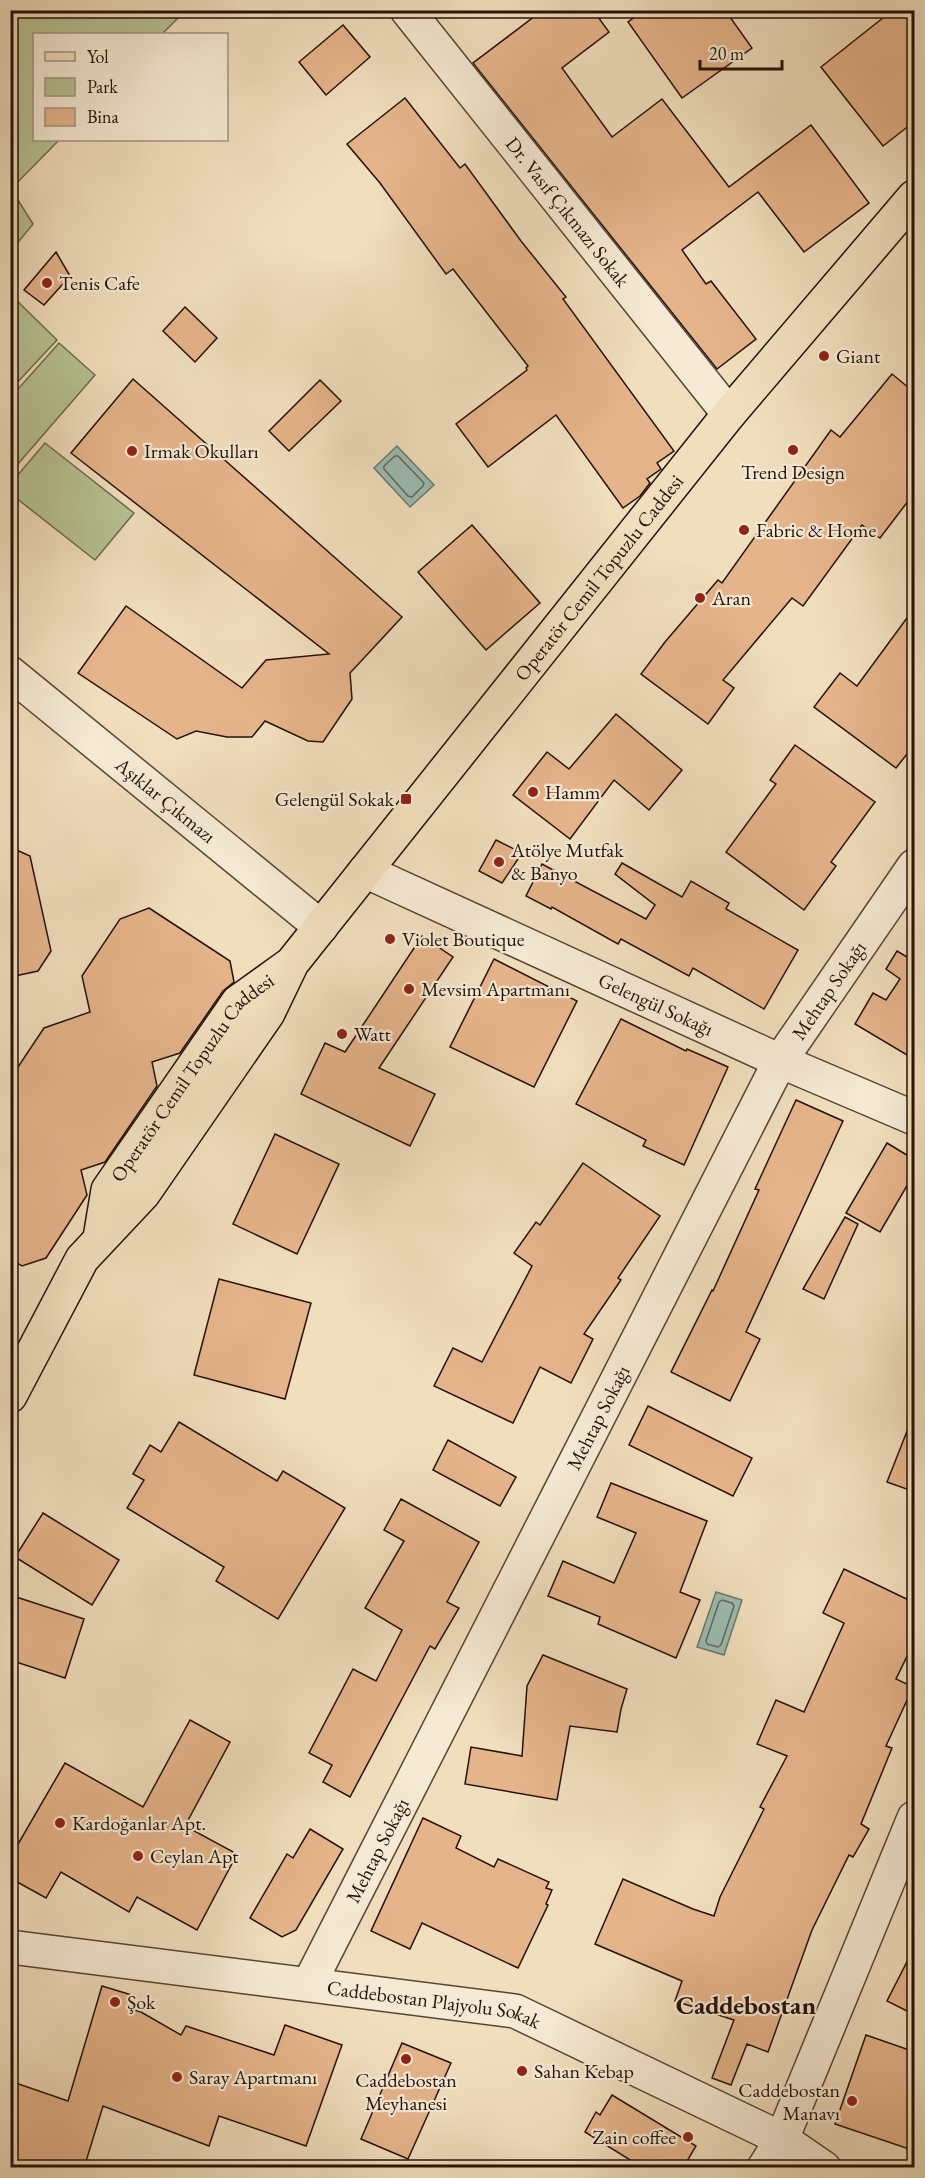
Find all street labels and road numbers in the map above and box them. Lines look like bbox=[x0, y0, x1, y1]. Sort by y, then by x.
street label: Dr. Vasıf Çıkmazı Sokak bbox=[500, 131, 636, 293]
street label: Operatör Cemil Topuzlu Caddesi bbox=[509, 469, 689, 686]
street label: Aşıklar Çıkmazı bbox=[109, 751, 221, 849]
street label: Mehtap Sokağı bbox=[785, 936, 872, 1045]
street label: Operatör Cemil Topuzlu Caddesi bbox=[105, 967, 279, 1187]
street label: Gelengül Sokağı bbox=[594, 967, 718, 1042]
street label: Mehtap Sokağı bbox=[561, 1361, 636, 1474]
street label: Mehtap Sokağı bbox=[340, 1793, 415, 1907]
street label: Caddebostan Plajyolu Sokak bbox=[325, 1974, 546, 2035]

